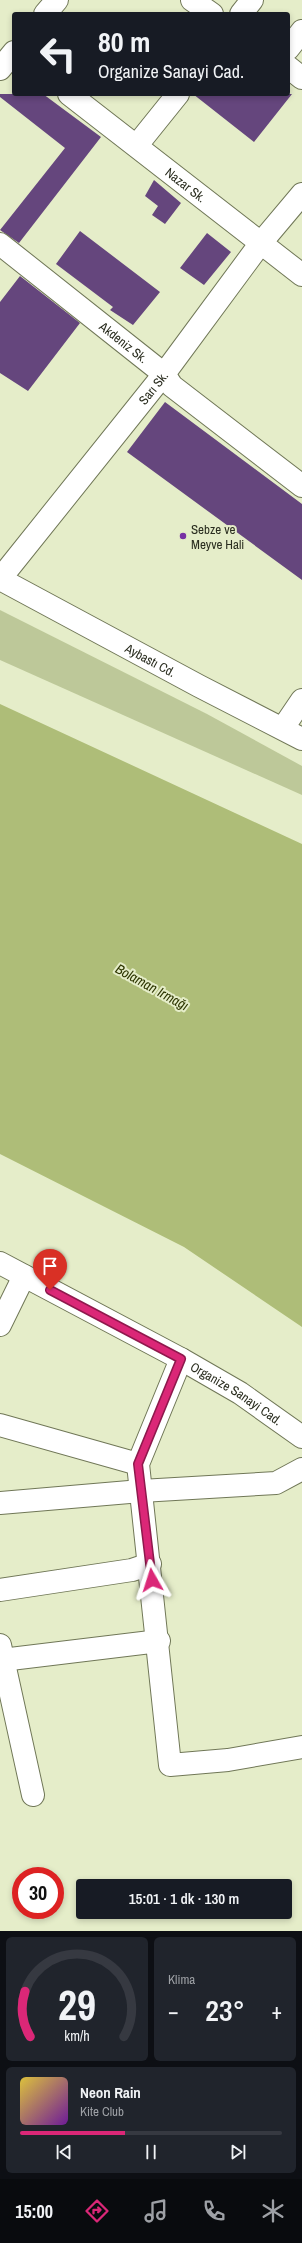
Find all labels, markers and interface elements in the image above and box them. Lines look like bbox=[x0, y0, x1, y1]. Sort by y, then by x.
text: 80 m bbox=[98, 23, 150, 61]
icon: left bbox=[32, 28, 84, 80]
text: Organize Sanayi Cad. bbox=[98, 59, 244, 84]
street label: Nazar Sk. bbox=[162, 164, 209, 206]
street label: Akdeniz Sk. bbox=[95, 318, 151, 367]
street label: Sarı Sk. bbox=[135, 368, 172, 408]
place label: Sebze ve Meyve Hali bbox=[191, 521, 244, 553]
marker: Sebze ve Meyve Hali bbox=[178, 531, 188, 541]
street label: Aybastı Cd. bbox=[121, 639, 179, 681]
water label: Bolaman Irmağı bbox=[112, 959, 192, 1015]
pin bbox=[33, 1249, 67, 1290]
icon: arrive bbox=[39, 1255, 61, 1277]
street label: Organize Sanayi Cad. bbox=[187, 1358, 285, 1429]
position arrow bbox=[131, 1559, 173, 1601]
speed limit sign: 30 bbox=[12, 1867, 64, 1919]
text: 15:01 · 1 dk · 130 m bbox=[129, 1888, 239, 1909]
text: Klima bbox=[168, 1971, 195, 1988]
text: 29 bbox=[58, 1977, 96, 2033]
text: 23° bbox=[205, 1990, 245, 2030]
text: − bbox=[168, 1996, 179, 2026]
text: + bbox=[271, 1996, 282, 2026]
text: km/h bbox=[64, 2026, 90, 2045]
text: Neon Rain bbox=[80, 2082, 141, 2103]
text: Kite Club bbox=[80, 2103, 124, 2120]
icon: previous bbox=[53, 2141, 75, 2163]
icon: pause bbox=[140, 2141, 162, 2163]
icon: next bbox=[227, 2141, 249, 2163]
icon: directions bbox=[83, 2197, 111, 2225]
icon: music bbox=[142, 2197, 170, 2225]
icon: phone bbox=[200, 2197, 228, 2225]
icon: climate bbox=[259, 2197, 287, 2225]
text: 15:00 bbox=[15, 2199, 53, 2224]

